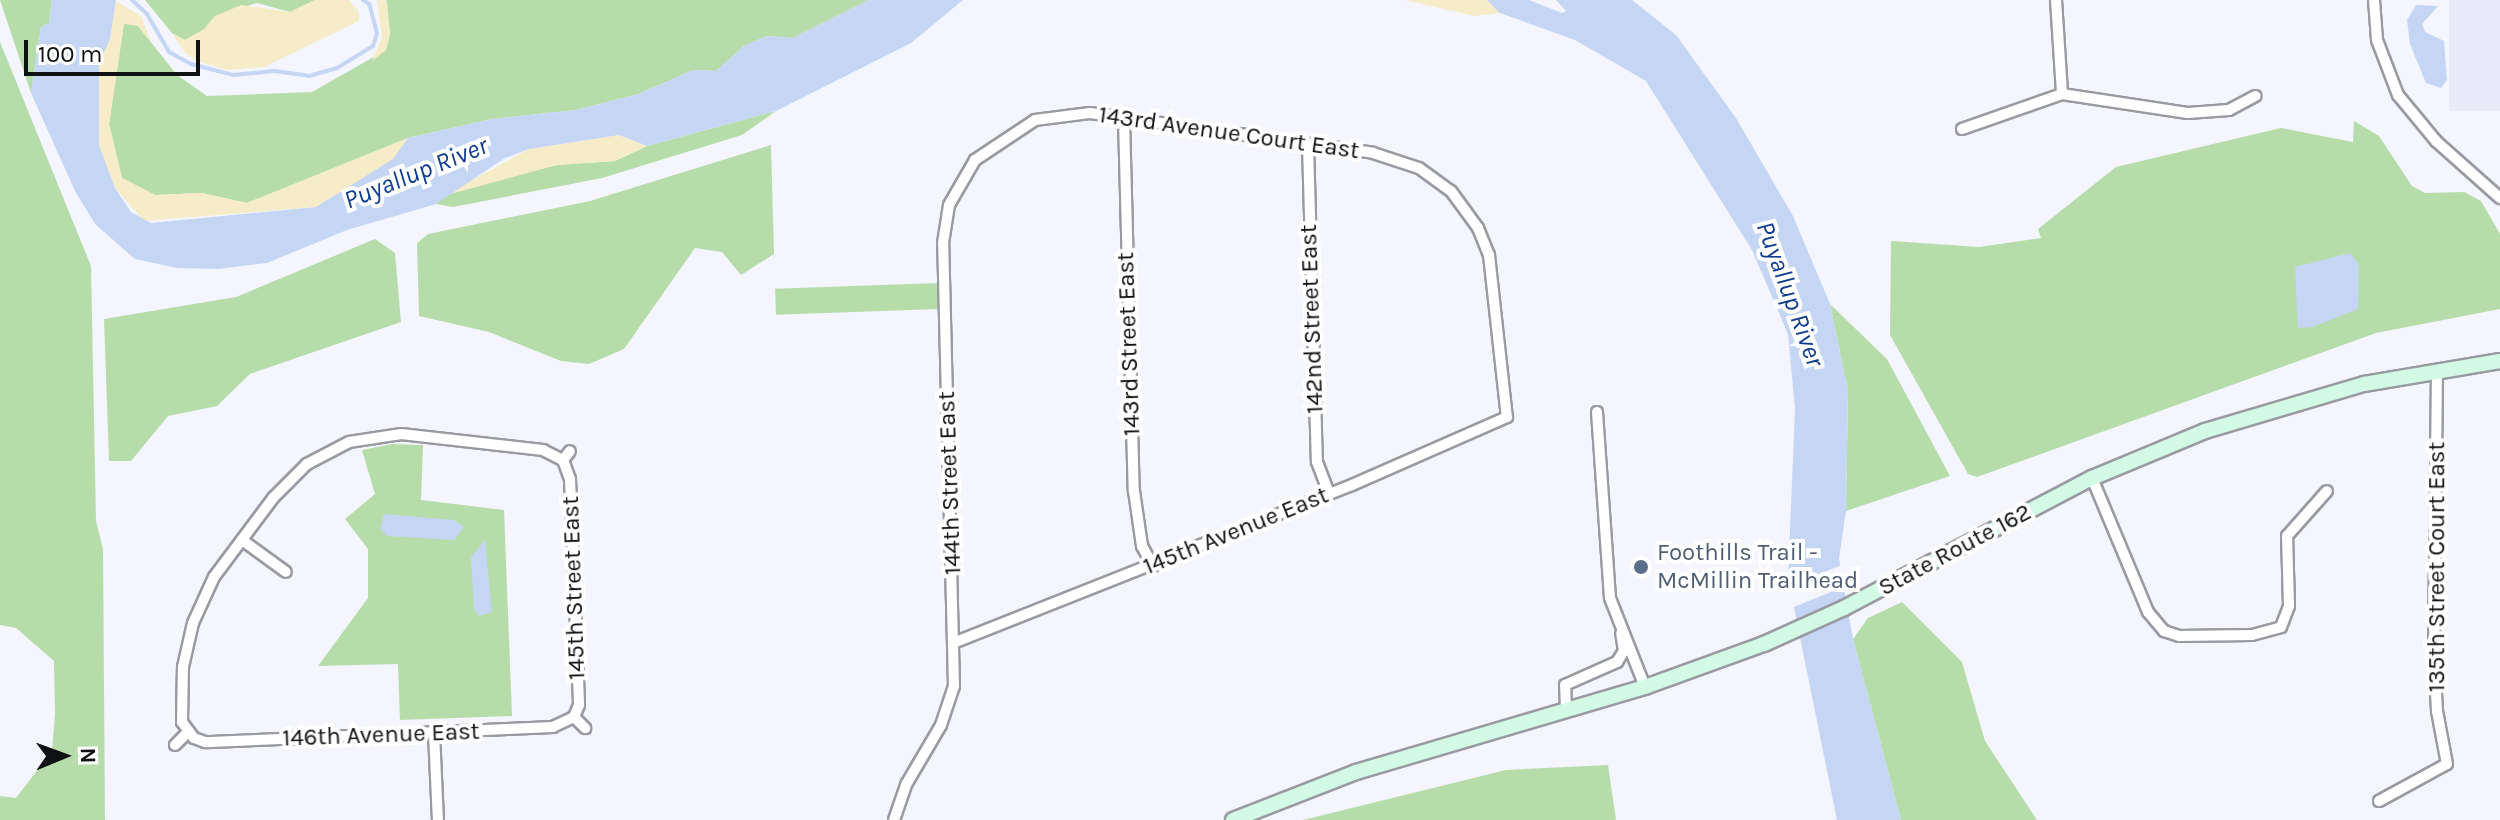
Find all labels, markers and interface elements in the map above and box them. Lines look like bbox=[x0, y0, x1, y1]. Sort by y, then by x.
scale bar bbox=[28, 24, 204, 74]
text: 100 m bbox=[38, 40, 103, 68]
street label: 143rd Avenue Court East bbox=[1097, 100, 1361, 166]
water label: Puyallup River bbox=[339, 130, 493, 216]
water label: Puyallup River bbox=[1749, 217, 1831, 371]
street label: 142nd Street East bbox=[1294, 224, 1330, 414]
street label: 143rd Street East bbox=[1111, 252, 1147, 436]
street label: 144th Street East bbox=[932, 391, 968, 575]
street label: 135th Street Court East bbox=[2423, 442, 2451, 692]
street label: 145th Avenue East bbox=[1139, 481, 1333, 581]
street label: 145th Street East bbox=[556, 496, 592, 680]
street label: State Route 162 bbox=[1874, 498, 2036, 602]
place label: Foothills Trail - McMillin Trailhead bbox=[1657, 539, 1858, 595]
marker: Foothills Trail - McMillin Trailhead bbox=[1632, 558, 1650, 576]
north arrow bbox=[24, 716, 104, 796]
street label: 146th Avenue East bbox=[282, 717, 480, 753]
text: N bbox=[75, 747, 101, 764]

